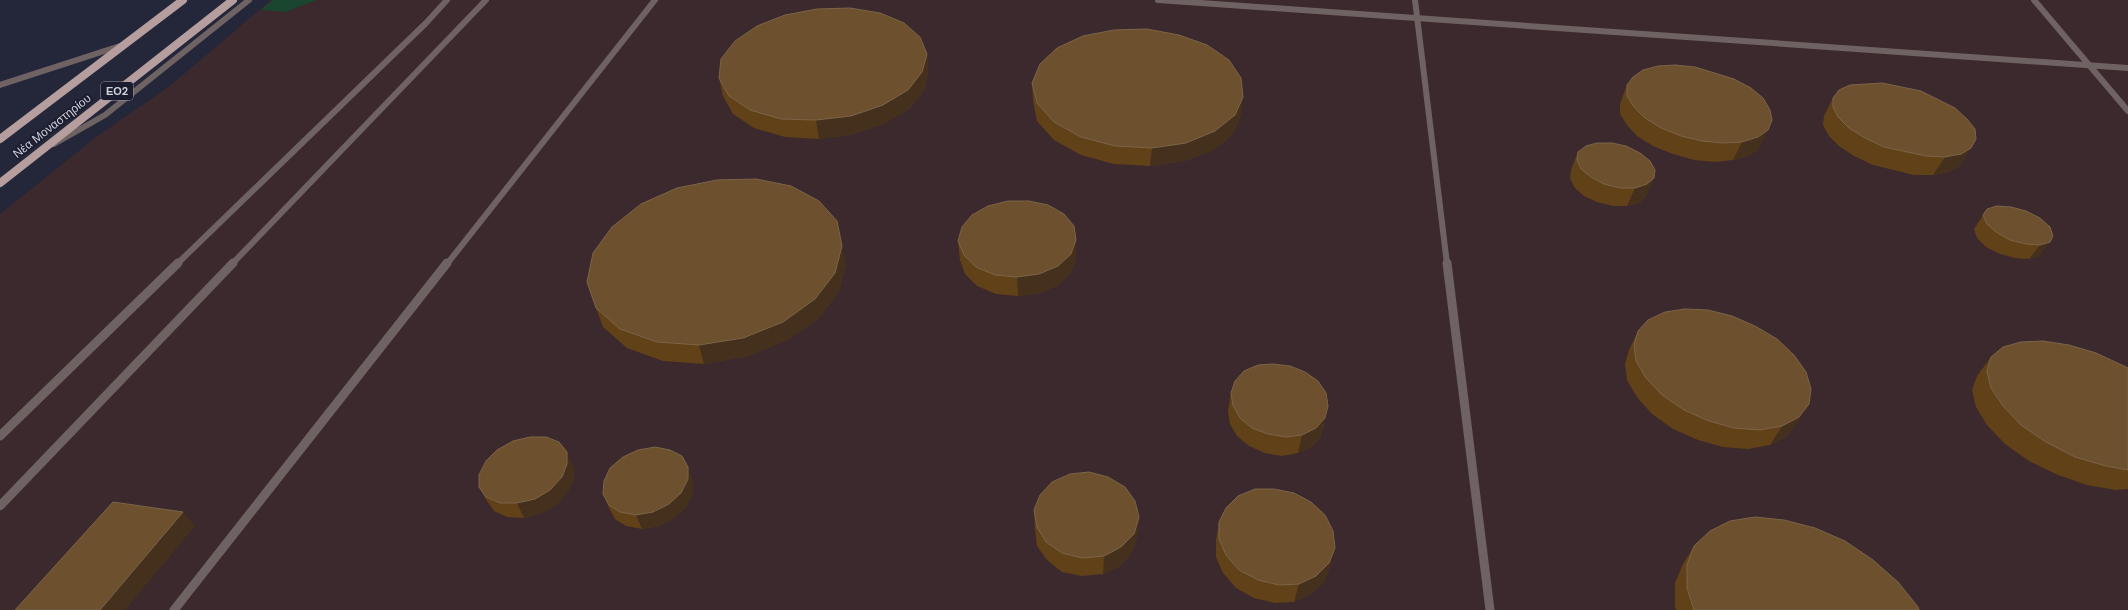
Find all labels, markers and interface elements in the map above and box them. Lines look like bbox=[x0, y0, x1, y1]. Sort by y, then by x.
road number: ΕΟ2 bbox=[101, 82, 133, 100]
street label: Νέα Μοναστηρίου bbox=[10, 90, 94, 162]

